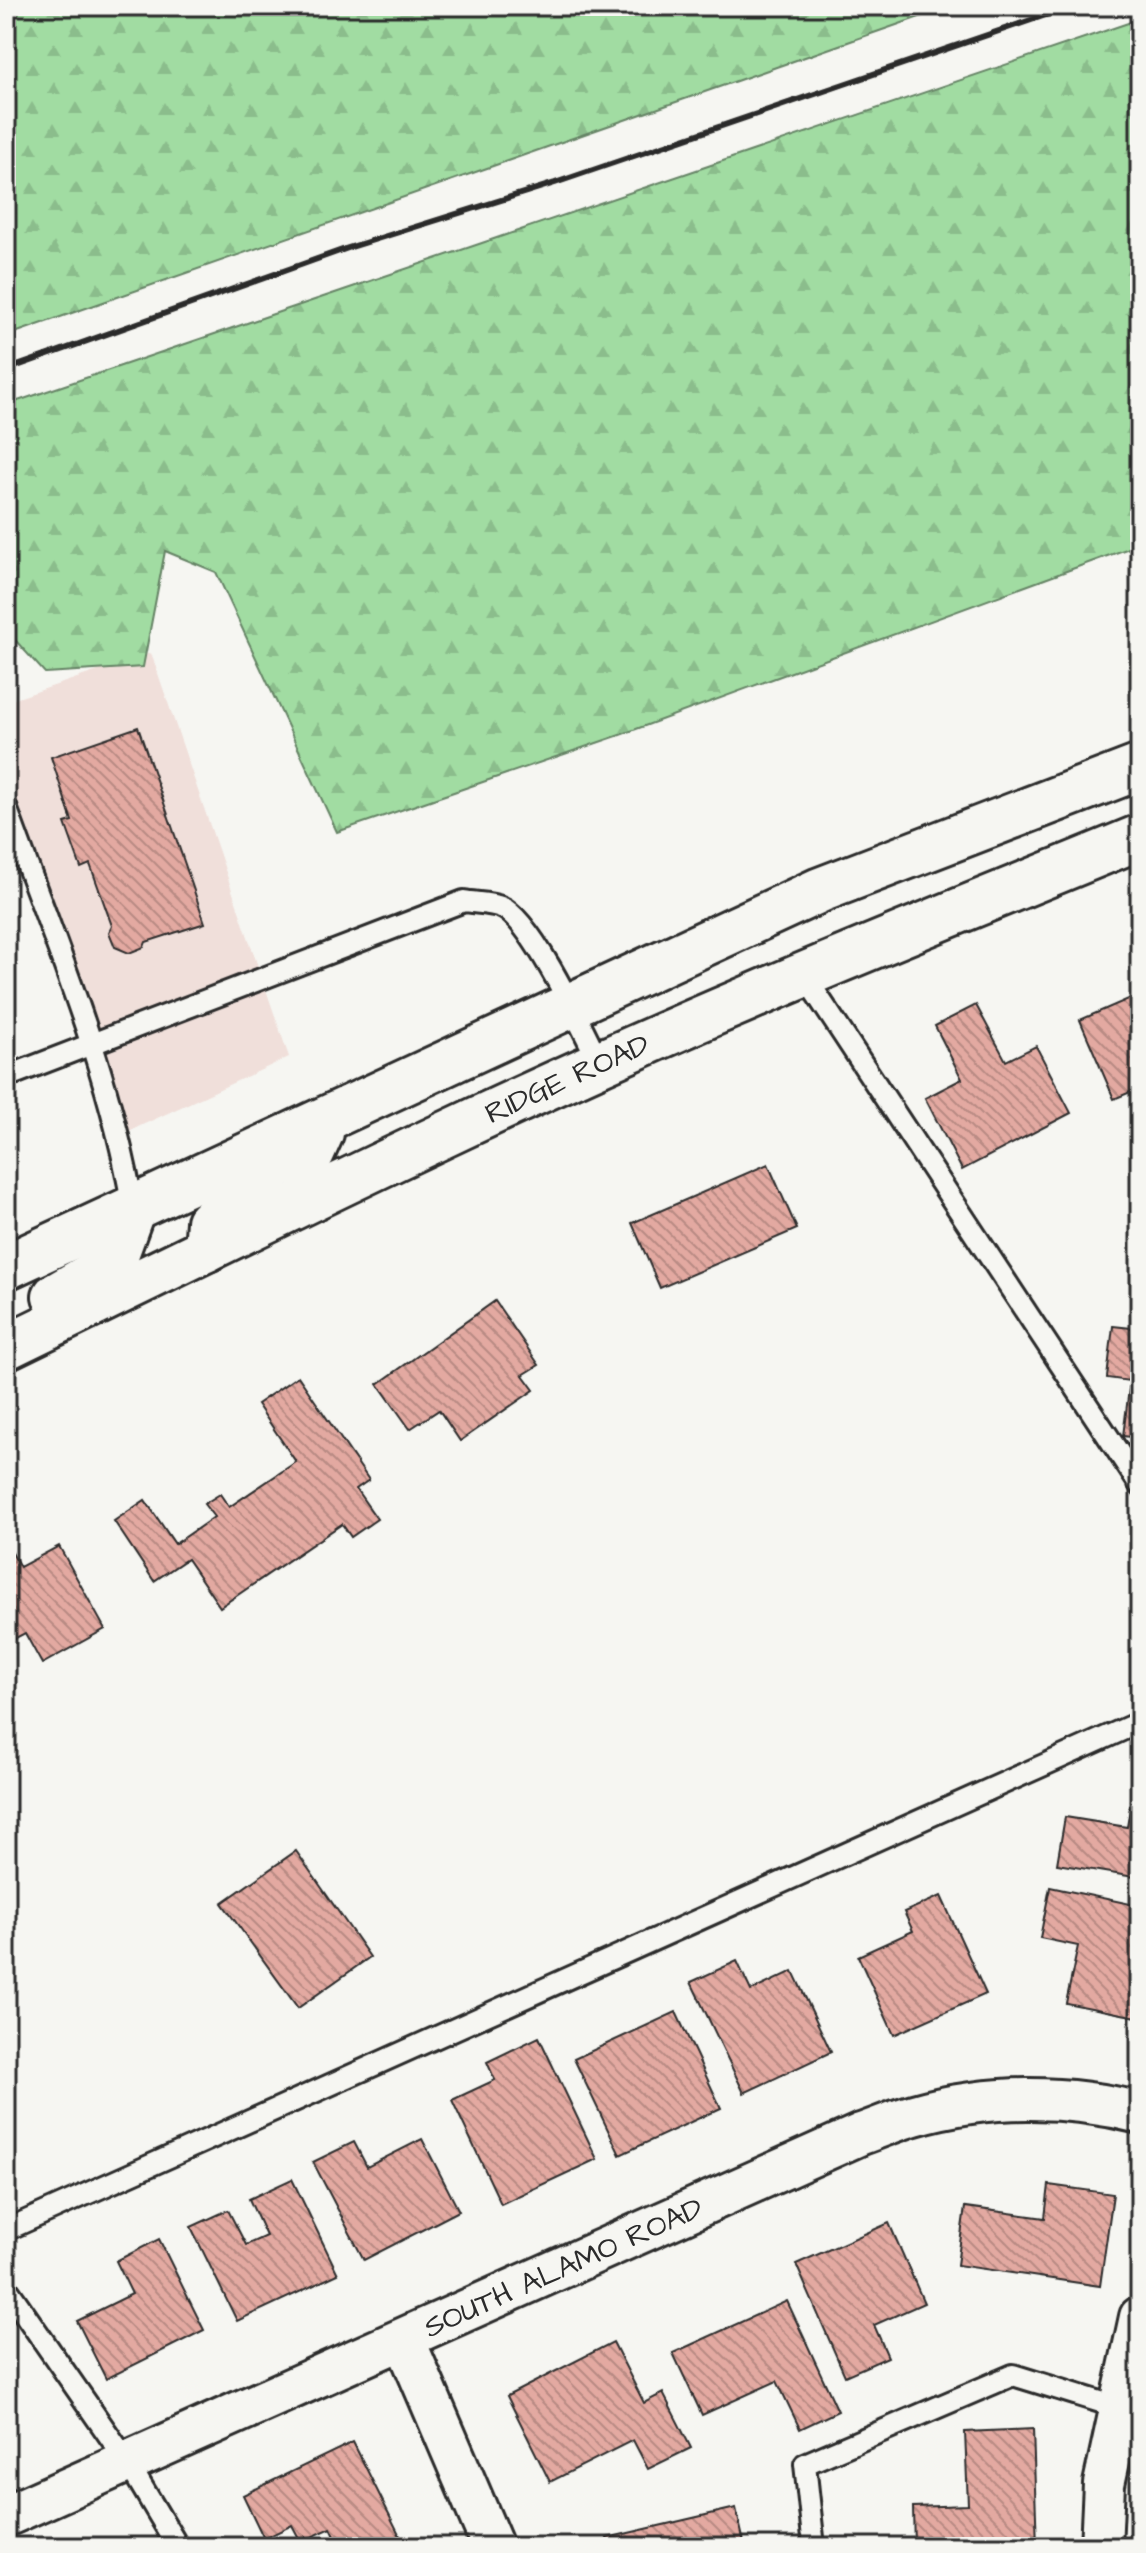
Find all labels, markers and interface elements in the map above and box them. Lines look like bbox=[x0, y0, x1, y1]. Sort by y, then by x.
street label: RIDGE ROAD bbox=[478, 1024, 656, 1135]
street label: SOUTH ALAMO ROAD bbox=[417, 2187, 710, 2349]

